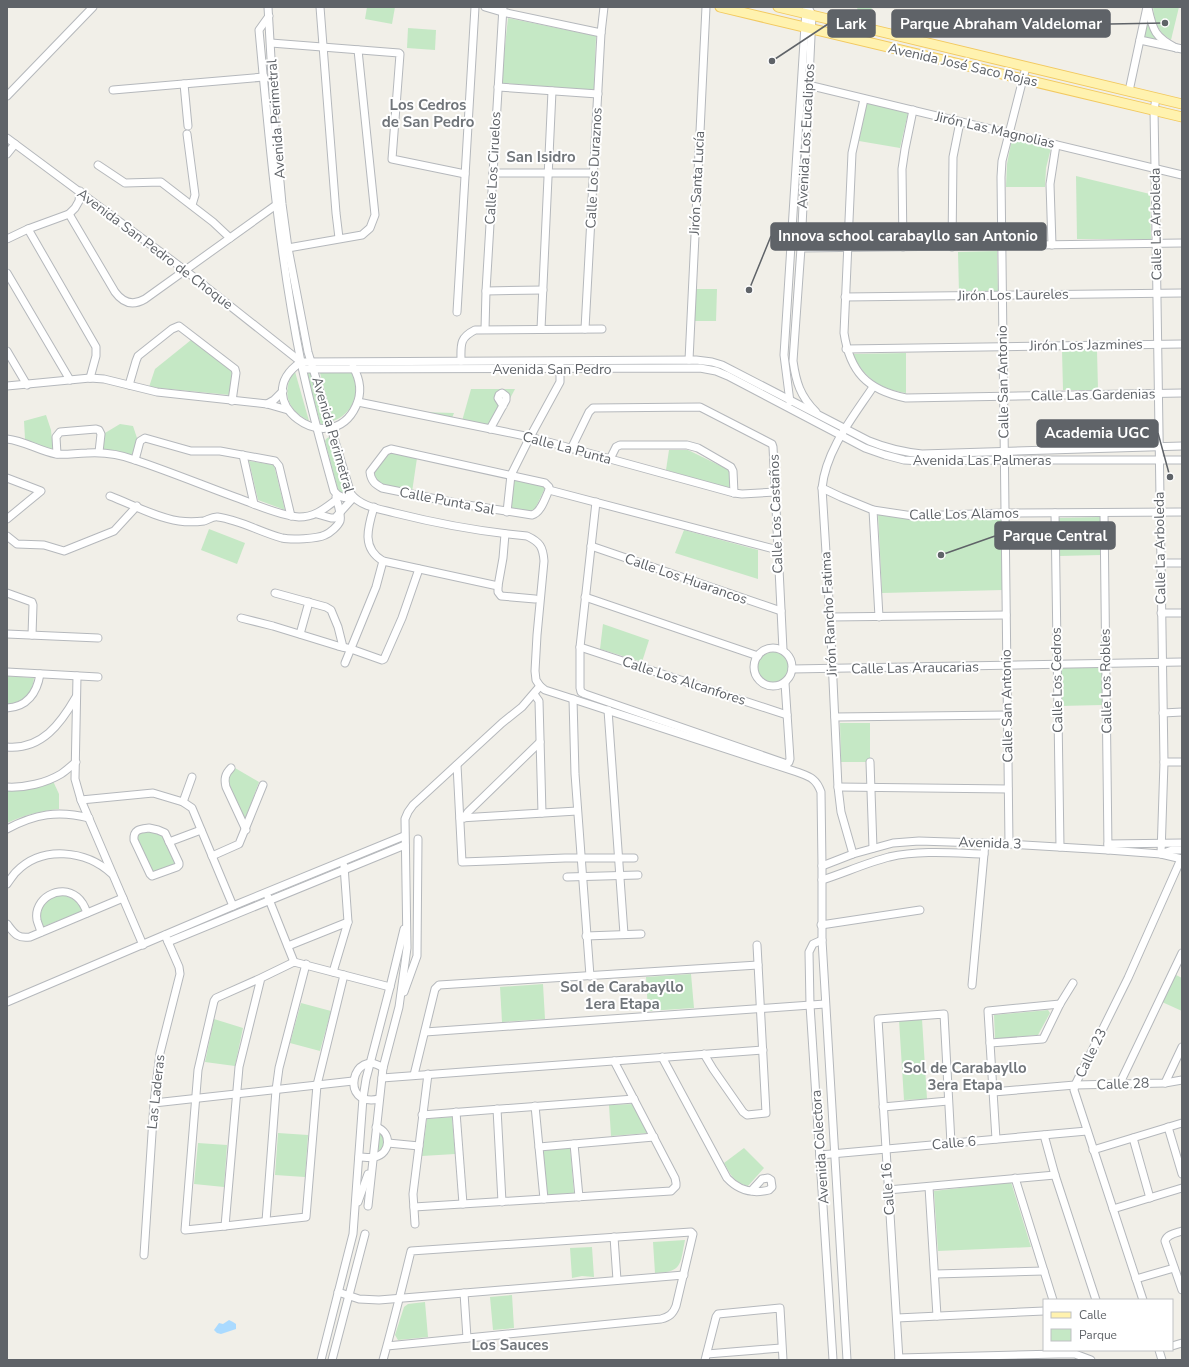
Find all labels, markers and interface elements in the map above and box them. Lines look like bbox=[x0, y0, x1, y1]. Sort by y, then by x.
callout: Lark bbox=[828, 10, 875, 37]
callout: Parque Abraham Valdelomar bbox=[892, 10, 1110, 37]
text: Lark bbox=[836, 14, 867, 34]
text: Parque Abraham Valdelomar bbox=[900, 14, 1102, 34]
street label: Avenida José Saco Rojas bbox=[886, 39, 1040, 92]
street label: Avenida Perimetral bbox=[262, 58, 290, 179]
street label: Avenida Los Eucaliptos bbox=[793, 63, 819, 209]
district label: Los Cedros de San Pedro bbox=[382, 95, 475, 132]
street label: Calle Los Duraznos bbox=[581, 107, 607, 229]
street label: Jirón Las Magnolias bbox=[932, 107, 1057, 153]
street label: Calle Los Ciruelos bbox=[481, 111, 505, 225]
street label: Jirón Santa Lucía bbox=[685, 130, 709, 237]
district label: San Isidro bbox=[506, 147, 576, 167]
street label: Calle La Arboleda bbox=[1146, 167, 1166, 281]
street label: Avenida San Pedro de Choque bbox=[73, 184, 237, 314]
callout: Innova school carabayllo san Antonio bbox=[771, 223, 1046, 250]
text: Innova school carabayllo san Antonio bbox=[778, 226, 1038, 246]
street label: Jirón Los Laureles bbox=[956, 285, 1069, 305]
street label: Calle San Antonio bbox=[993, 325, 1013, 439]
street label: Jirón Los Jazmines bbox=[1028, 335, 1143, 356]
street label: Avenida San Pedro bbox=[492, 360, 612, 379]
street label: Avenida Perimetral bbox=[307, 375, 359, 496]
street label: Calle Las Gardenias bbox=[1030, 384, 1156, 406]
callout: Academia UGC bbox=[1037, 420, 1158, 447]
text: Academia UGC bbox=[1045, 423, 1150, 443]
street label: Calle La Punta bbox=[520, 427, 614, 469]
street label: Avenida Las Palmeras bbox=[913, 451, 1052, 470]
street label: Calle Los Castaños bbox=[764, 454, 788, 574]
street label: Calle Punta Sal bbox=[398, 482, 497, 520]
street label: Calle La Arboleda bbox=[1150, 491, 1170, 605]
street label: Calle Los Alamos bbox=[909, 504, 1019, 524]
callout: Parque Central bbox=[995, 522, 1115, 549]
text: Parque Central bbox=[1003, 526, 1107, 546]
street label: Calle Los Huarancos bbox=[622, 549, 750, 609]
street label: Jirón Rancho Fatima bbox=[816, 551, 842, 678]
street label: Calle Los Cedros bbox=[1047, 627, 1067, 733]
street label: Calle Los Robles bbox=[1096, 628, 1116, 734]
street label: Calle San Antonio bbox=[997, 649, 1017, 763]
street label: Calle Los Alcanfores bbox=[620, 652, 749, 710]
street label: Calle Las Araucarias bbox=[851, 657, 979, 679]
street label: Avenida 3 bbox=[958, 832, 1022, 854]
district label: Sol de Carabayllo 1era Etapa bbox=[560, 977, 684, 1014]
street label: Calle 23 bbox=[1071, 1025, 1111, 1081]
street label: Las Laderas bbox=[143, 1053, 169, 1130]
district label: Sol de Carabayllo 3era Etapa bbox=[903, 1058, 1027, 1095]
street label: Calle 28 bbox=[1096, 1074, 1150, 1094]
street label: Avenida Colectora bbox=[807, 1089, 833, 1205]
street label: Calle 6 bbox=[931, 1132, 977, 1154]
street label: Calle 16 bbox=[877, 1162, 899, 1216]
legend bbox=[1043, 1299, 1173, 1351]
text: Calle bbox=[1079, 1307, 1107, 1323]
text: Parque bbox=[1079, 1327, 1117, 1343]
district label: Los Sauces bbox=[471, 1335, 549, 1355]

